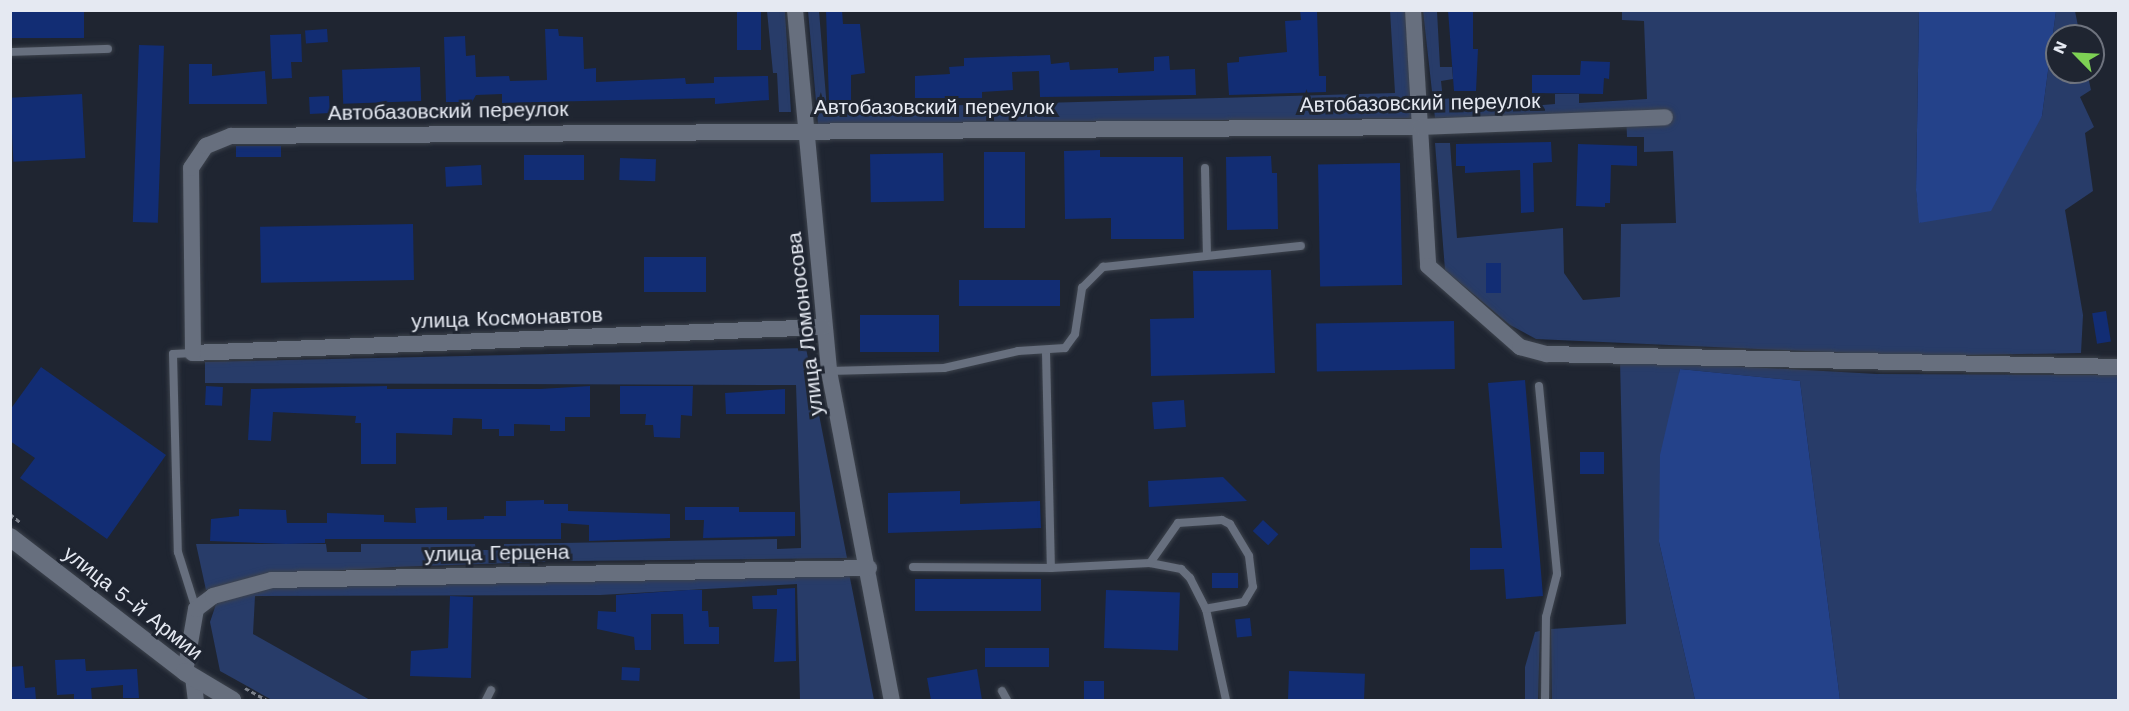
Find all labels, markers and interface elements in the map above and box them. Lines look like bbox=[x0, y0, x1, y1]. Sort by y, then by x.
north arrow bbox=[2045, 24, 2105, 84]
text: N bbox=[2049, 38, 2071, 57]
street label: Автобазовский переулок bbox=[1299, 88, 1541, 118]
street label: Автобазовский переулок bbox=[814, 94, 1054, 120]
street label: Автобазовский переулок bbox=[327, 96, 569, 126]
street label: улица Ломоносова bbox=[781, 231, 829, 417]
street label: улица Космонавтов bbox=[411, 302, 603, 334]
street label: улица Герцена bbox=[424, 539, 570, 567]
street label: улица 5-й Армии bbox=[58, 541, 208, 665]

